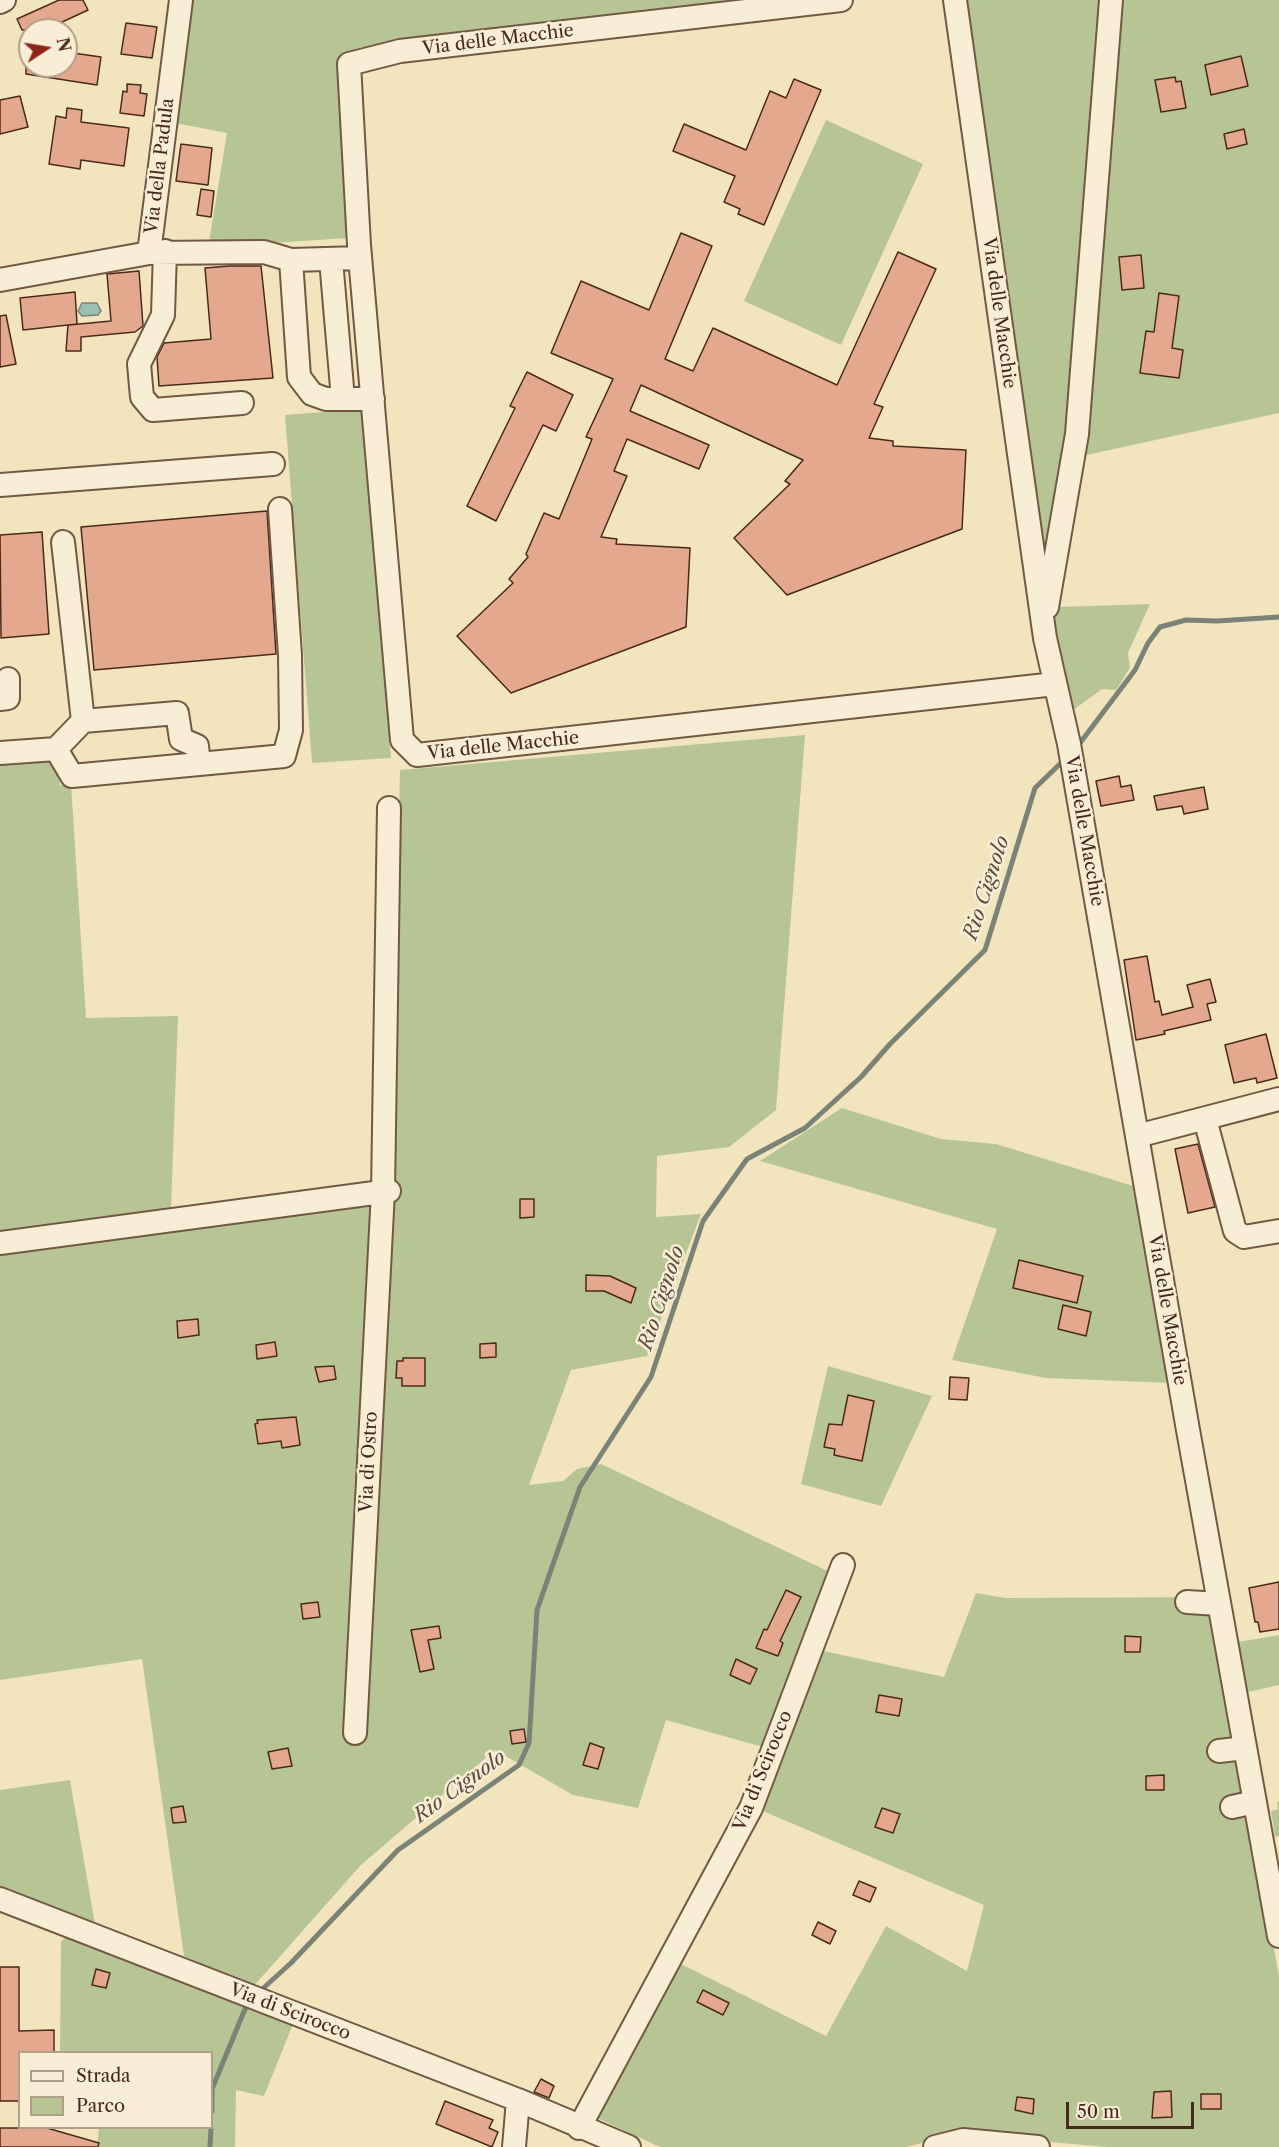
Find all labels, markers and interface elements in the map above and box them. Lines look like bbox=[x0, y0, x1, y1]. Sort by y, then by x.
north arrow bbox=[18, 18, 78, 78]
street label: Via delle Macchie bbox=[421, 20, 575, 60]
text: N bbox=[52, 36, 75, 54]
street label: Via della Padula bbox=[141, 97, 179, 235]
street label: Via delle Macchie bbox=[978, 236, 1020, 390]
street label: Via delle Macchie bbox=[426, 727, 580, 765]
street label: Via delle Macchie bbox=[1060, 754, 1108, 908]
water label: Rio Cignolo bbox=[959, 833, 1015, 943]
street label: Via delle Macchie bbox=[1143, 1233, 1191, 1387]
water label: Rio Cignolo bbox=[634, 1243, 690, 1353]
street label: Via di Ostro bbox=[356, 1411, 382, 1513]
street label: Via di Scirocco bbox=[729, 1708, 797, 1834]
water label: Rio Cignolo bbox=[409, 1746, 511, 1828]
street label: Via di Scirocco bbox=[226, 1979, 354, 2045]
legend bbox=[18, 2051, 213, 2129]
text: Strada bbox=[76, 2065, 131, 2087]
scale bar bbox=[1069, 2090, 1196, 2128]
text: Parco bbox=[76, 2095, 125, 2117]
text: 50 m bbox=[1077, 2101, 1120, 2123]

